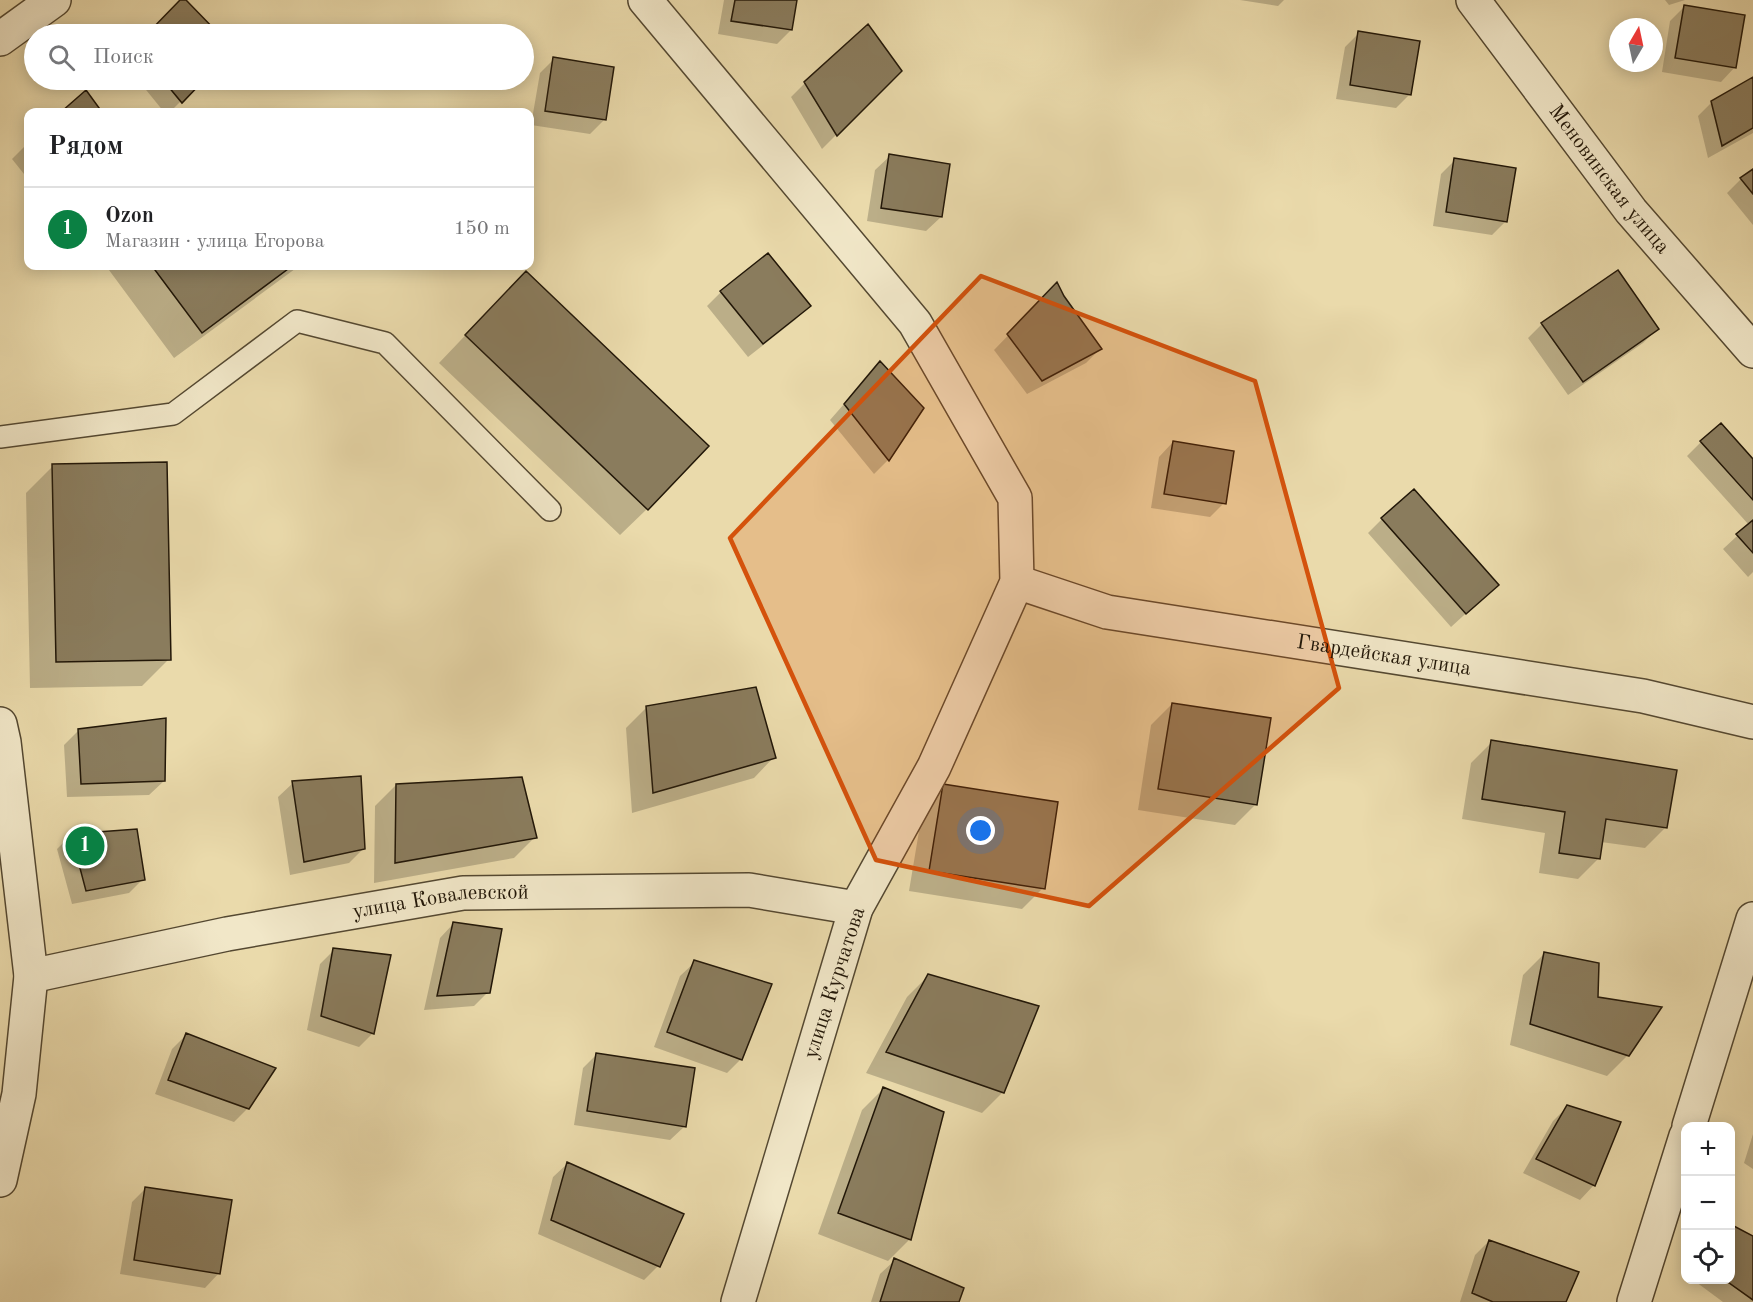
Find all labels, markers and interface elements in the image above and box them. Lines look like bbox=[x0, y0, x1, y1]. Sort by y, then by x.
north arrow bbox=[1609, 18, 1663, 72]
search box bbox=[24, 24, 534, 90]
icon: search bbox=[45, 41, 78, 74]
text: Поиск bbox=[93, 46, 154, 68]
street label: Меновинская улица bbox=[1545, 101, 1674, 258]
text: Рядом bbox=[48, 134, 123, 160]
text: Ozon bbox=[105, 205, 154, 227]
text: 1 bbox=[62, 219, 73, 239]
text: 150 m bbox=[454, 219, 510, 239]
text: Магазин · улица Егорова bbox=[105, 232, 325, 252]
street label: Гвардейская улица bbox=[1295, 631, 1472, 679]
your location bbox=[966, 816, 995, 845]
pin: 1 bbox=[66, 824, 104, 868]
street label: улица Ковалевской bbox=[351, 882, 529, 922]
street label: улица Курчатова bbox=[801, 904, 869, 1062]
map controls bbox=[1681, 1122, 1735, 1284]
button: + bbox=[1681, 1122, 1735, 1176]
button: − bbox=[1681, 1176, 1735, 1230]
button: locate bbox=[1681, 1230, 1735, 1284]

